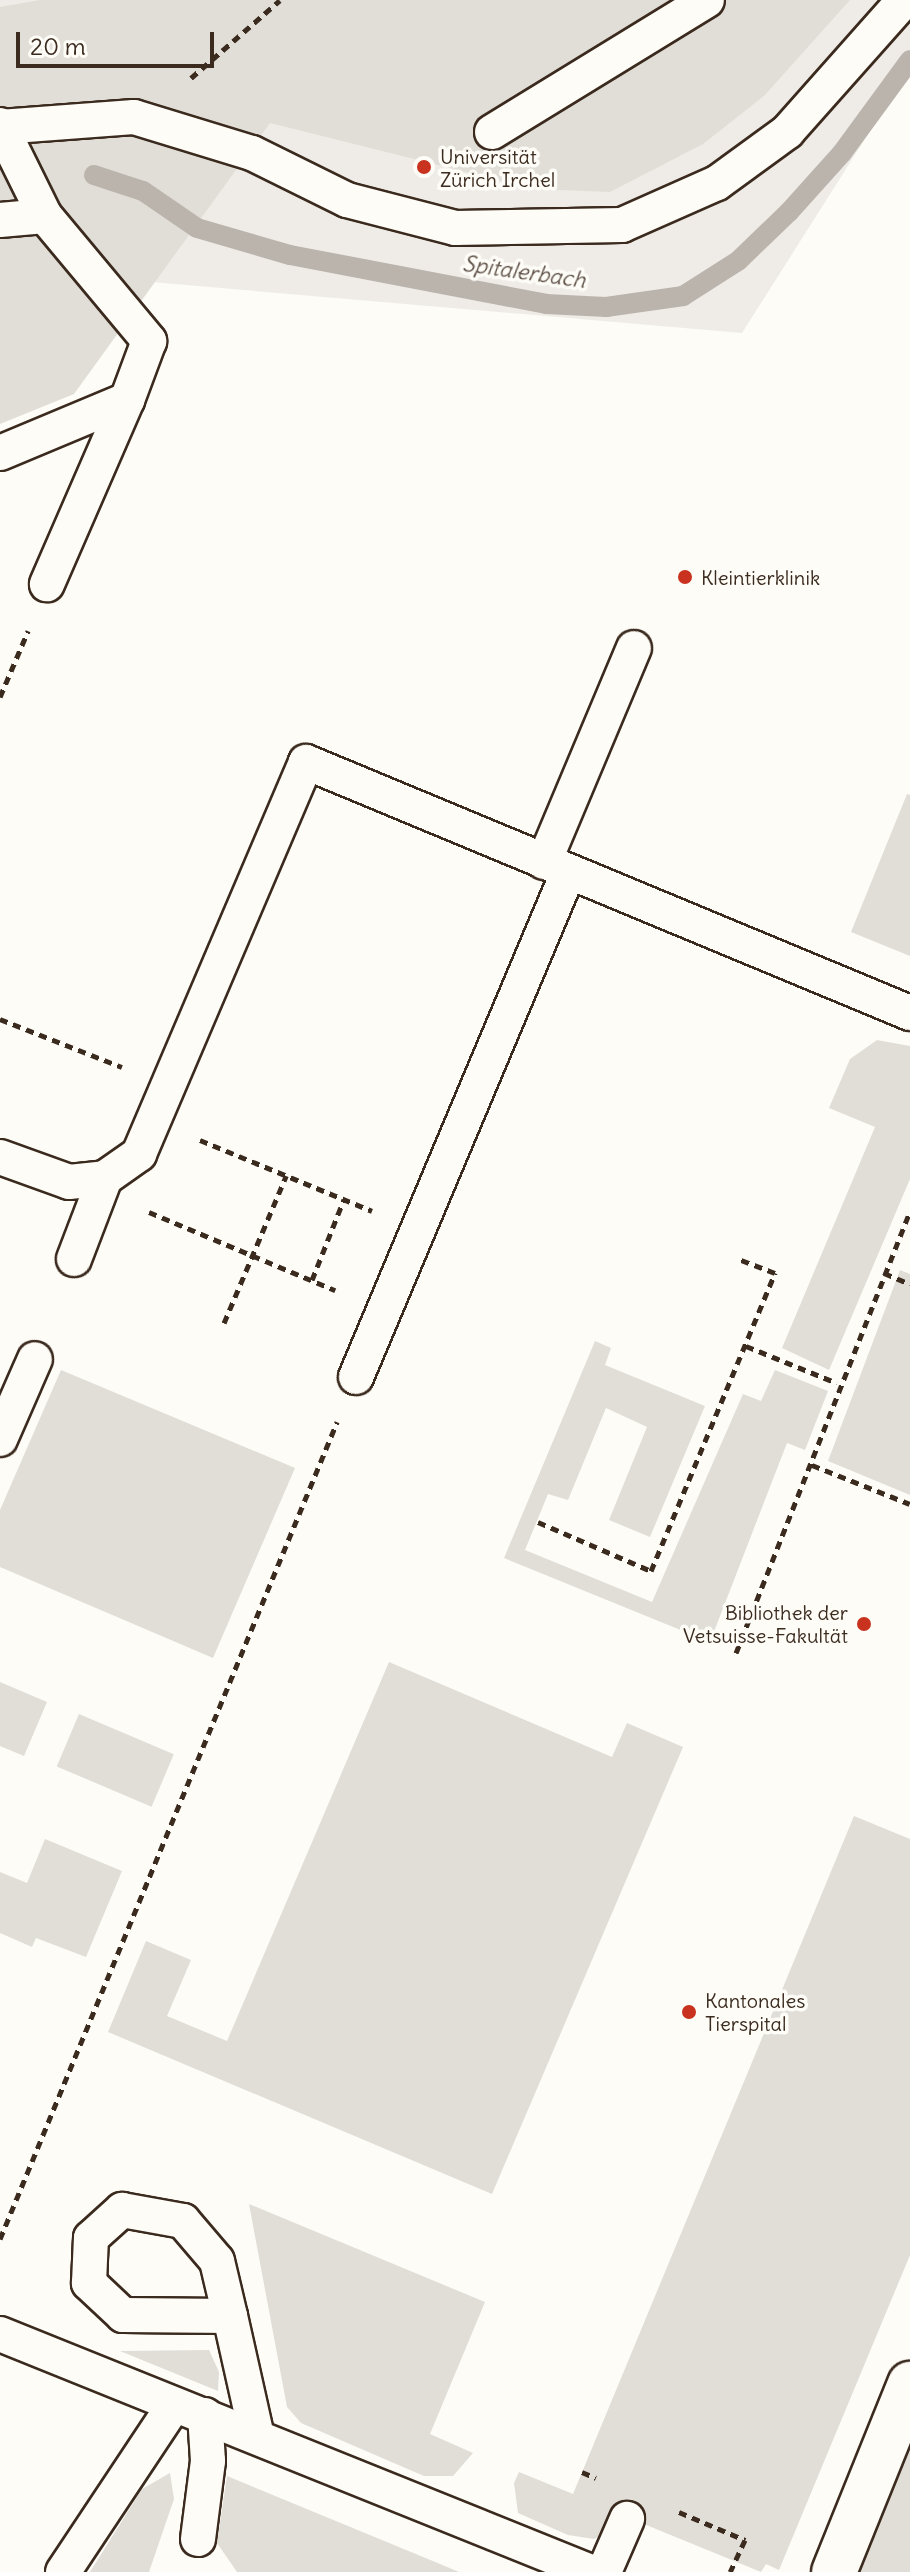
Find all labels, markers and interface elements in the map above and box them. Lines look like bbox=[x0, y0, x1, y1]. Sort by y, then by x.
scale bar bbox=[20, 16, 218, 66]
text: 20 m bbox=[30, 31, 86, 61]
place label: Universität Zürich Irchel bbox=[440, 144, 555, 191]
marker: Universität Zürich Irchel bbox=[415, 158, 433, 176]
water label: Spitalerbach bbox=[461, 250, 587, 294]
place label: Kleintierklinik bbox=[701, 565, 820, 589]
marker: Kleintierklinik bbox=[676, 568, 694, 586]
place label: Bibliothek der Vetsuisse-Fakultät bbox=[683, 1600, 848, 1647]
marker: Bibliothek der Vetsuisse-Fakultät bbox=[855, 1615, 873, 1633]
place label: Kantonales Tierspital bbox=[705, 1988, 805, 2035]
marker: Kantonales Tierspital bbox=[680, 2003, 698, 2021]

